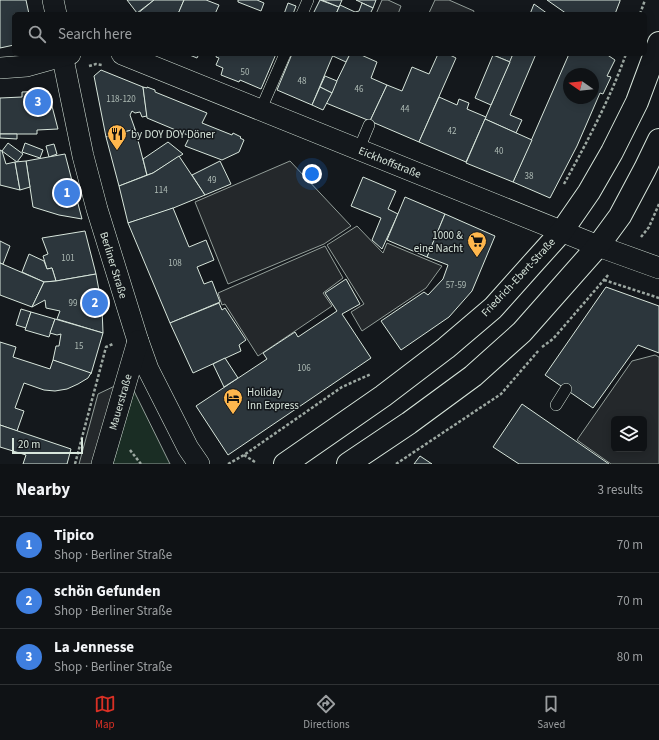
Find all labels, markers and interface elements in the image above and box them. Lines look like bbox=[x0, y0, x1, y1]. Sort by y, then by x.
search box bbox=[12, 12, 647, 56]
icon: search bbox=[26, 23, 48, 45]
text: Search here bbox=[58, 24, 132, 45]
house number: 50 bbox=[241, 66, 250, 79]
north arrow bbox=[563, 68, 599, 104]
house number: 48 bbox=[298, 75, 307, 88]
house number: 46 bbox=[355, 83, 364, 96]
pin: 3 bbox=[25, 87, 51, 117]
house number: 118-120 bbox=[106, 93, 136, 106]
house number: 44 bbox=[401, 103, 410, 116]
restaurant icon: by DOY DOY Döner bbox=[106, 123, 128, 151]
house number: 42 bbox=[448, 125, 457, 138]
place label: by DOY DOY Döner bbox=[131, 127, 215, 142]
street label: Eickhoffstraße bbox=[356, 143, 424, 182]
house number: 40 bbox=[495, 145, 504, 158]
your location bbox=[302, 164, 322, 184]
house number: 38 bbox=[525, 170, 534, 183]
house number: 49 bbox=[208, 174, 217, 187]
pin: 1 bbox=[54, 178, 80, 208]
house number: 114 bbox=[154, 184, 168, 197]
place label: 1000 & eine Nacht bbox=[414, 228, 463, 256]
street label: Berliner Straße bbox=[96, 230, 131, 301]
supermarket icon: 1000 & eine Nacht bbox=[466, 230, 488, 258]
street label: Friedrich-Ebert-Straße bbox=[478, 234, 559, 320]
house number: 101 bbox=[61, 252, 75, 265]
house number: 108 bbox=[168, 257, 182, 270]
house number: 57-59 bbox=[446, 279, 467, 292]
pin: 2 bbox=[82, 288, 108, 318]
house number: 99 bbox=[69, 297, 78, 310]
house number: 15 bbox=[75, 340, 84, 353]
house number: 106 bbox=[297, 362, 311, 375]
street label: Mauerstraße bbox=[105, 372, 136, 432]
place label: Holiday Inn Express bbox=[247, 385, 299, 413]
hotel icon: Holiday Inn Express bbox=[222, 387, 244, 415]
map controls bbox=[611, 416, 647, 452]
button: layers bbox=[611, 416, 647, 452]
scale bar bbox=[12, 436, 83, 455]
text: 20 m bbox=[18, 437, 40, 452]
text: Nearby bbox=[16, 478, 70, 502]
text: 3 results bbox=[598, 481, 643, 499]
text: Tipico bbox=[54, 525, 94, 546]
text: 1 bbox=[26, 536, 32, 554]
text: 70 m bbox=[617, 536, 643, 554]
text: Shop · Berliner Straße bbox=[54, 546, 172, 564]
text: schön Gefunden bbox=[54, 581, 161, 602]
text: 2 bbox=[26, 592, 32, 610]
text: 70 m bbox=[617, 592, 643, 610]
text: Shop · Berliner Straße bbox=[54, 602, 172, 620]
text: La Jennesse bbox=[54, 637, 134, 658]
text: 3 bbox=[26, 648, 32, 666]
text: 80 m bbox=[617, 648, 643, 666]
text: Shop · Berliner Straße bbox=[54, 658, 172, 676]
tab: Map bbox=[94, 693, 116, 732]
tab: Directions bbox=[303, 693, 350, 732]
tab: Saved bbox=[537, 693, 565, 732]

